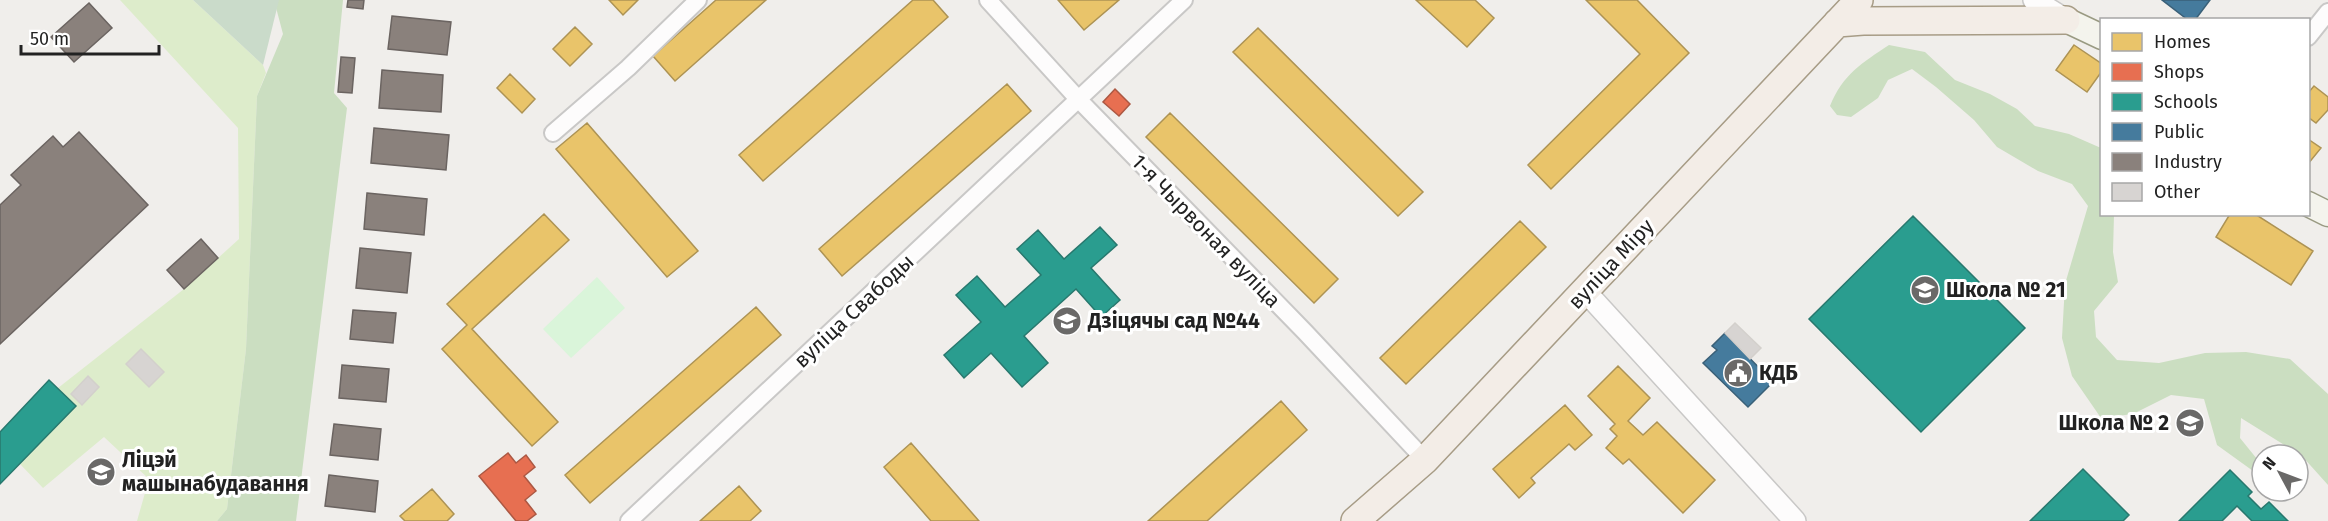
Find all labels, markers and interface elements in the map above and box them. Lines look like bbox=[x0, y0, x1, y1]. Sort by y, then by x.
scale bar bbox=[21, 18, 159, 56]
legend bbox=[2100, 18, 2310, 216]
text: 50 m bbox=[30, 28, 69, 50]
text: Homes bbox=[2154, 31, 2210, 53]
text: Shops bbox=[2154, 61, 2204, 83]
text: Schools bbox=[2154, 91, 2218, 113]
text: Public bbox=[2154, 121, 2204, 143]
street label: 1-я Чырвоная вуліца bbox=[1126, 149, 1286, 313]
text: Industry bbox=[2154, 151, 2222, 173]
text: Other bbox=[2154, 181, 2200, 203]
street label: вуліца Міру bbox=[1563, 213, 1660, 315]
street label: вуліца Свабоды bbox=[789, 249, 919, 373]
school or university icon: Школа № 21 bbox=[1909, 274, 1941, 306]
place label: Школа № 21 bbox=[1946, 277, 2066, 303]
school or university icon: Дзіцячы сад №44 bbox=[1051, 305, 1083, 337]
place label: Дзіцячы сад №44 bbox=[1087, 308, 1260, 334]
public building icon: КДБ bbox=[1722, 357, 1754, 389]
place label: КДБ bbox=[1759, 360, 1798, 386]
school or university icon: Школа № 2 bbox=[2174, 407, 2206, 439]
place label: Школа № 2 bbox=[2059, 410, 2169, 436]
north arrow bbox=[2250, 443, 2310, 503]
place label: Ліцэй машынабудавання bbox=[122, 447, 309, 497]
text: N bbox=[2258, 453, 2280, 474]
school or university icon: Ліцэй машынабудавання bbox=[85, 456, 117, 488]

